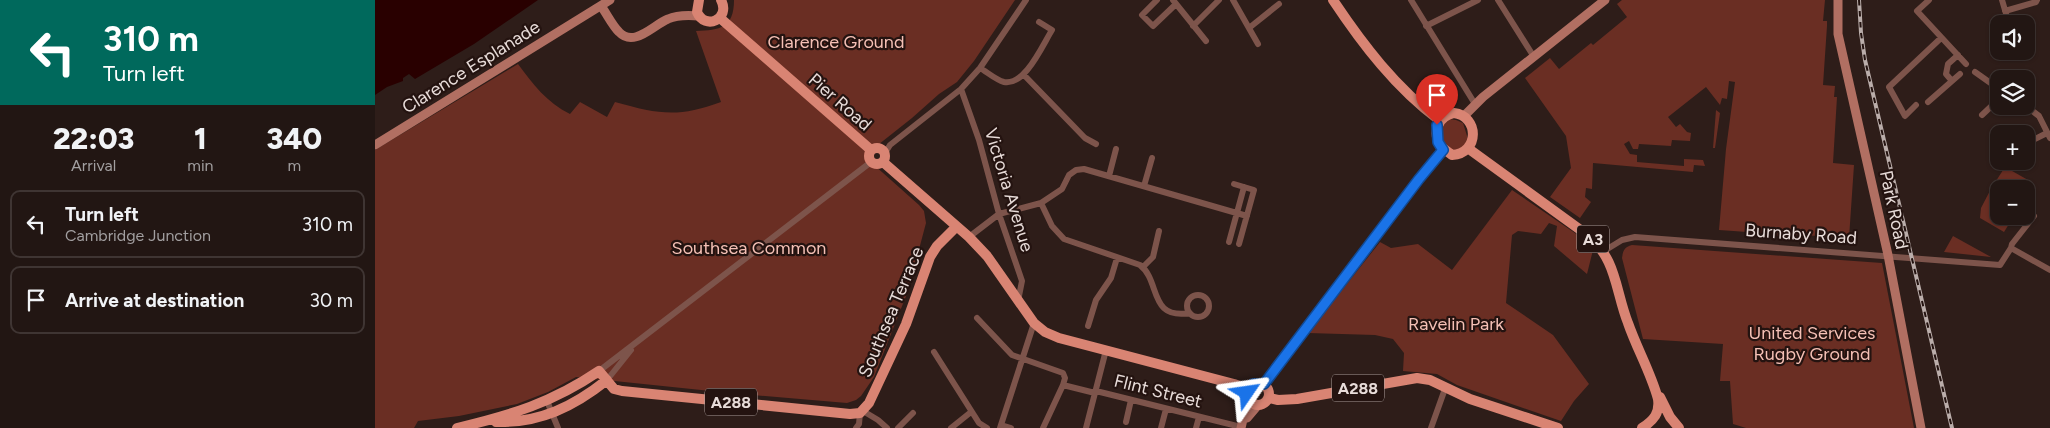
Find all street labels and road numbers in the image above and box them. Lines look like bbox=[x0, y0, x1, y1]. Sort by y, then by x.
street label: Clarence Esplanade bbox=[398, 16, 544, 118]
street label: Pier Road bbox=[804, 69, 876, 135]
street label: Victoria Avenue bbox=[980, 125, 1038, 255]
street label: Park Road bbox=[1875, 169, 1913, 251]
street label: Burnaby Road bbox=[1744, 219, 1858, 249]
road number: A3 bbox=[1577, 225, 1609, 252]
street label: Southsea Terrace bbox=[854, 243, 929, 381]
street label: Flint Street bbox=[1112, 369, 1204, 413]
road number: A288 bbox=[1332, 374, 1384, 402]
road number: A288 bbox=[705, 388, 757, 416]

